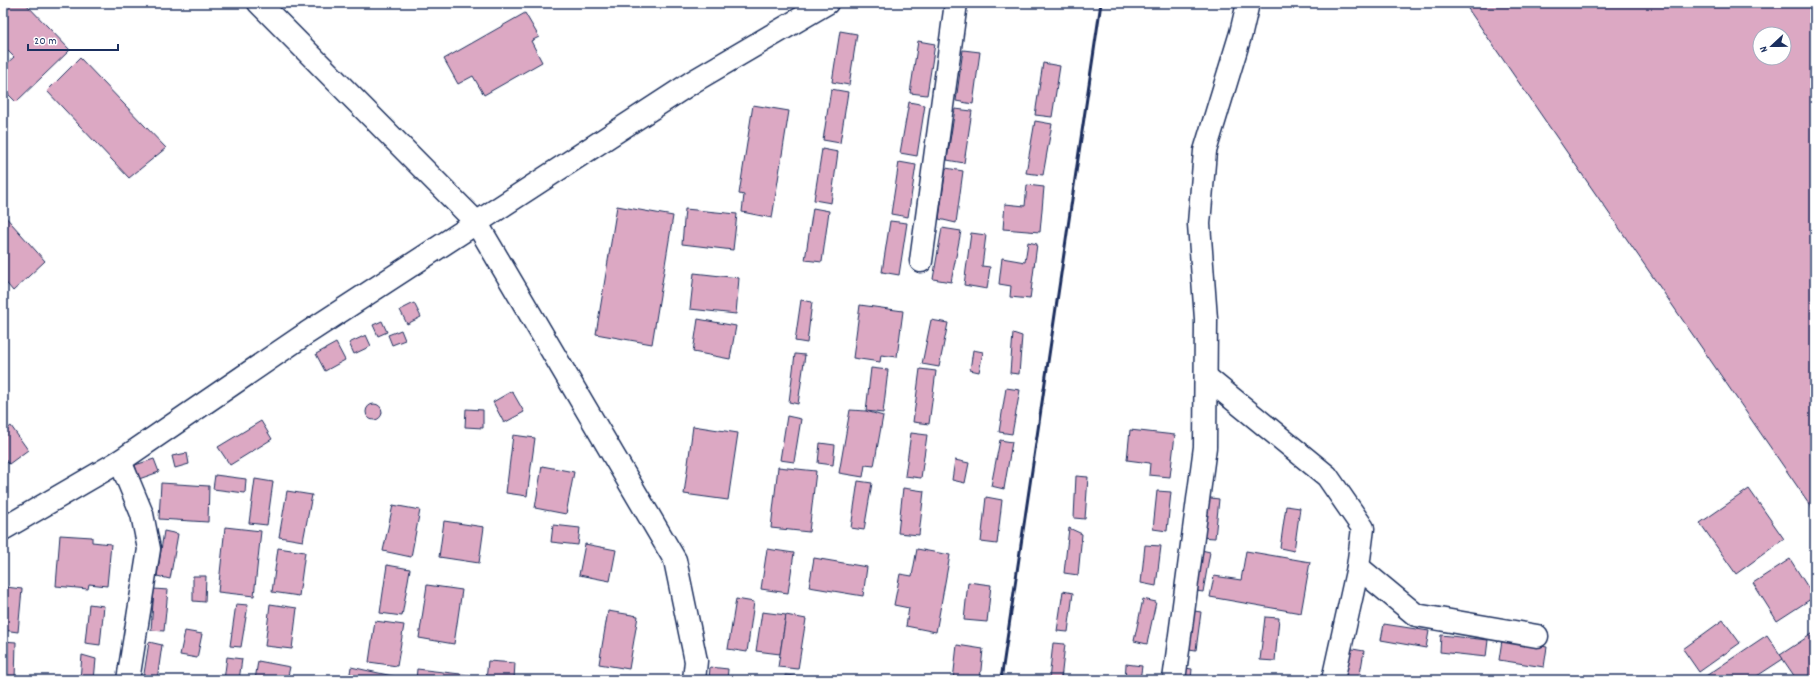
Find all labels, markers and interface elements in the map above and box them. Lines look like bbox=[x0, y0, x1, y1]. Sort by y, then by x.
scale bar bbox=[28, 26, 118, 52]
north arrow bbox=[1752, 26, 1792, 66]
text: 20 m bbox=[34, 33, 57, 50]
text: N bbox=[1756, 43, 1773, 55]

